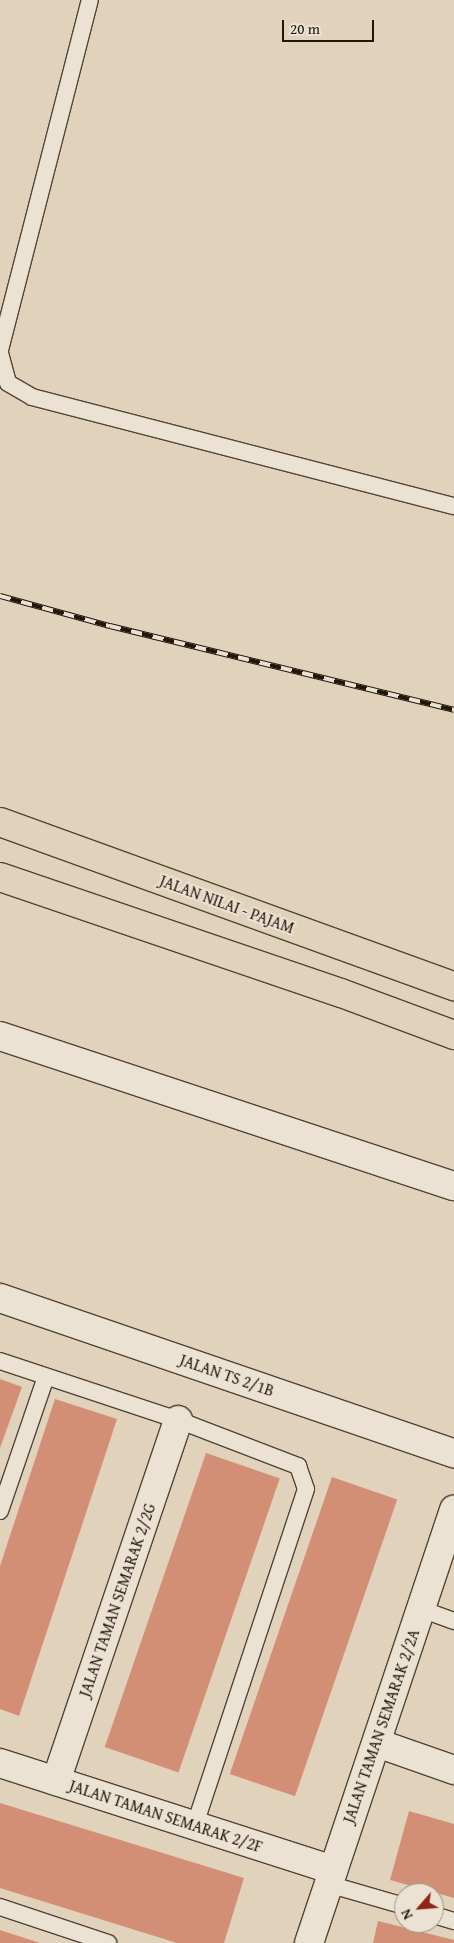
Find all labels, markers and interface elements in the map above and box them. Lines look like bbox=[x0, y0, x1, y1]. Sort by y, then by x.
scale bar bbox=[284, 10, 376, 42]
text: 20 m bbox=[290, 18, 320, 39]
street label: JALAN NILAI - PAJAM bbox=[157, 871, 297, 937]
street label: JALAN TS 2/1B bbox=[177, 1350, 277, 1400]
street label: JALAN TAMAN SEMARAK 2/2G bbox=[75, 1501, 159, 1699]
street label: JALAN TAMAN SEMARAK 2/2A bbox=[339, 1626, 423, 1826]
street label: JALAN TAMAN SEMARAK 2/2F bbox=[67, 1776, 265, 1856]
north arrow bbox=[394, 1883, 444, 1933]
text: N bbox=[395, 1906, 418, 1923]

